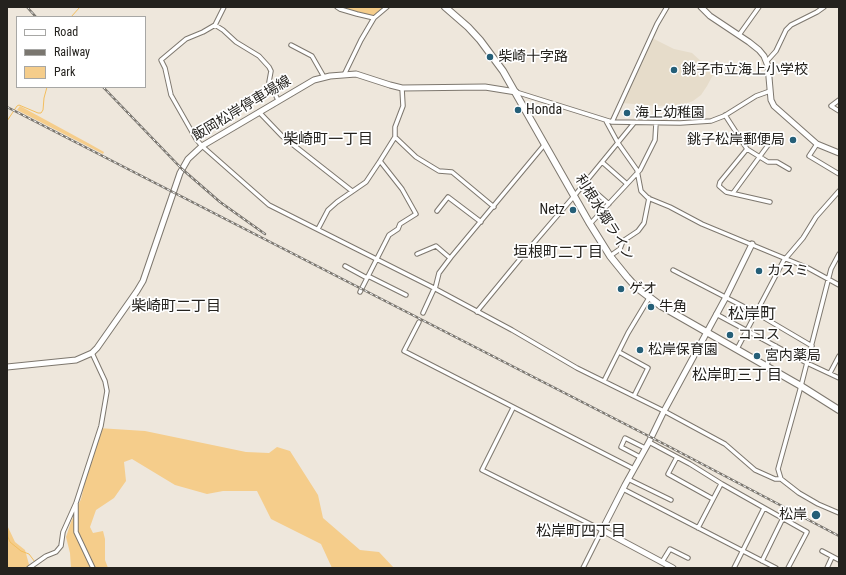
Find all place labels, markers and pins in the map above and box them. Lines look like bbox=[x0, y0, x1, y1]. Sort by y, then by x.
place label: 柴崎十字路 bbox=[498, 49, 568, 65]
marker: 柴崎十字路 bbox=[485, 52, 495, 62]
place label: 銚子市立海上小学校 bbox=[682, 62, 808, 78]
marker: 銚子市立海上小学校 bbox=[669, 65, 679, 75]
place label: Honda bbox=[526, 102, 562, 118]
marker: Honda bbox=[513, 105, 523, 115]
place label: 海上幼稚園 bbox=[635, 105, 705, 121]
marker: 海上幼稚園 bbox=[622, 108, 632, 118]
place label: 銚子松岸郵便局 bbox=[687, 132, 785, 148]
marker: 銚子松岸郵便局 bbox=[788, 135, 798, 145]
place label: Netz bbox=[539, 202, 565, 218]
marker: Netz bbox=[568, 205, 578, 215]
place label: カスミ bbox=[767, 263, 809, 279]
marker: カスミ bbox=[754, 266, 764, 276]
place label: ゲオ bbox=[629, 281, 657, 297]
marker: ゲオ bbox=[616, 284, 626, 294]
place label: 牛角 bbox=[659, 299, 687, 315]
marker: 牛角 bbox=[646, 302, 656, 312]
place label: ココス bbox=[738, 327, 780, 343]
marker: ココス bbox=[725, 330, 735, 340]
place label: 松岸保育園 bbox=[648, 342, 718, 358]
marker: 松岸保育園 bbox=[635, 345, 645, 355]
place label: 宮内薬局 bbox=[765, 348, 821, 364]
marker: 宮内薬局 bbox=[752, 351, 762, 361]
place label: 松岸 bbox=[779, 507, 807, 523]
marker: 松岸 bbox=[810, 509, 822, 521]

